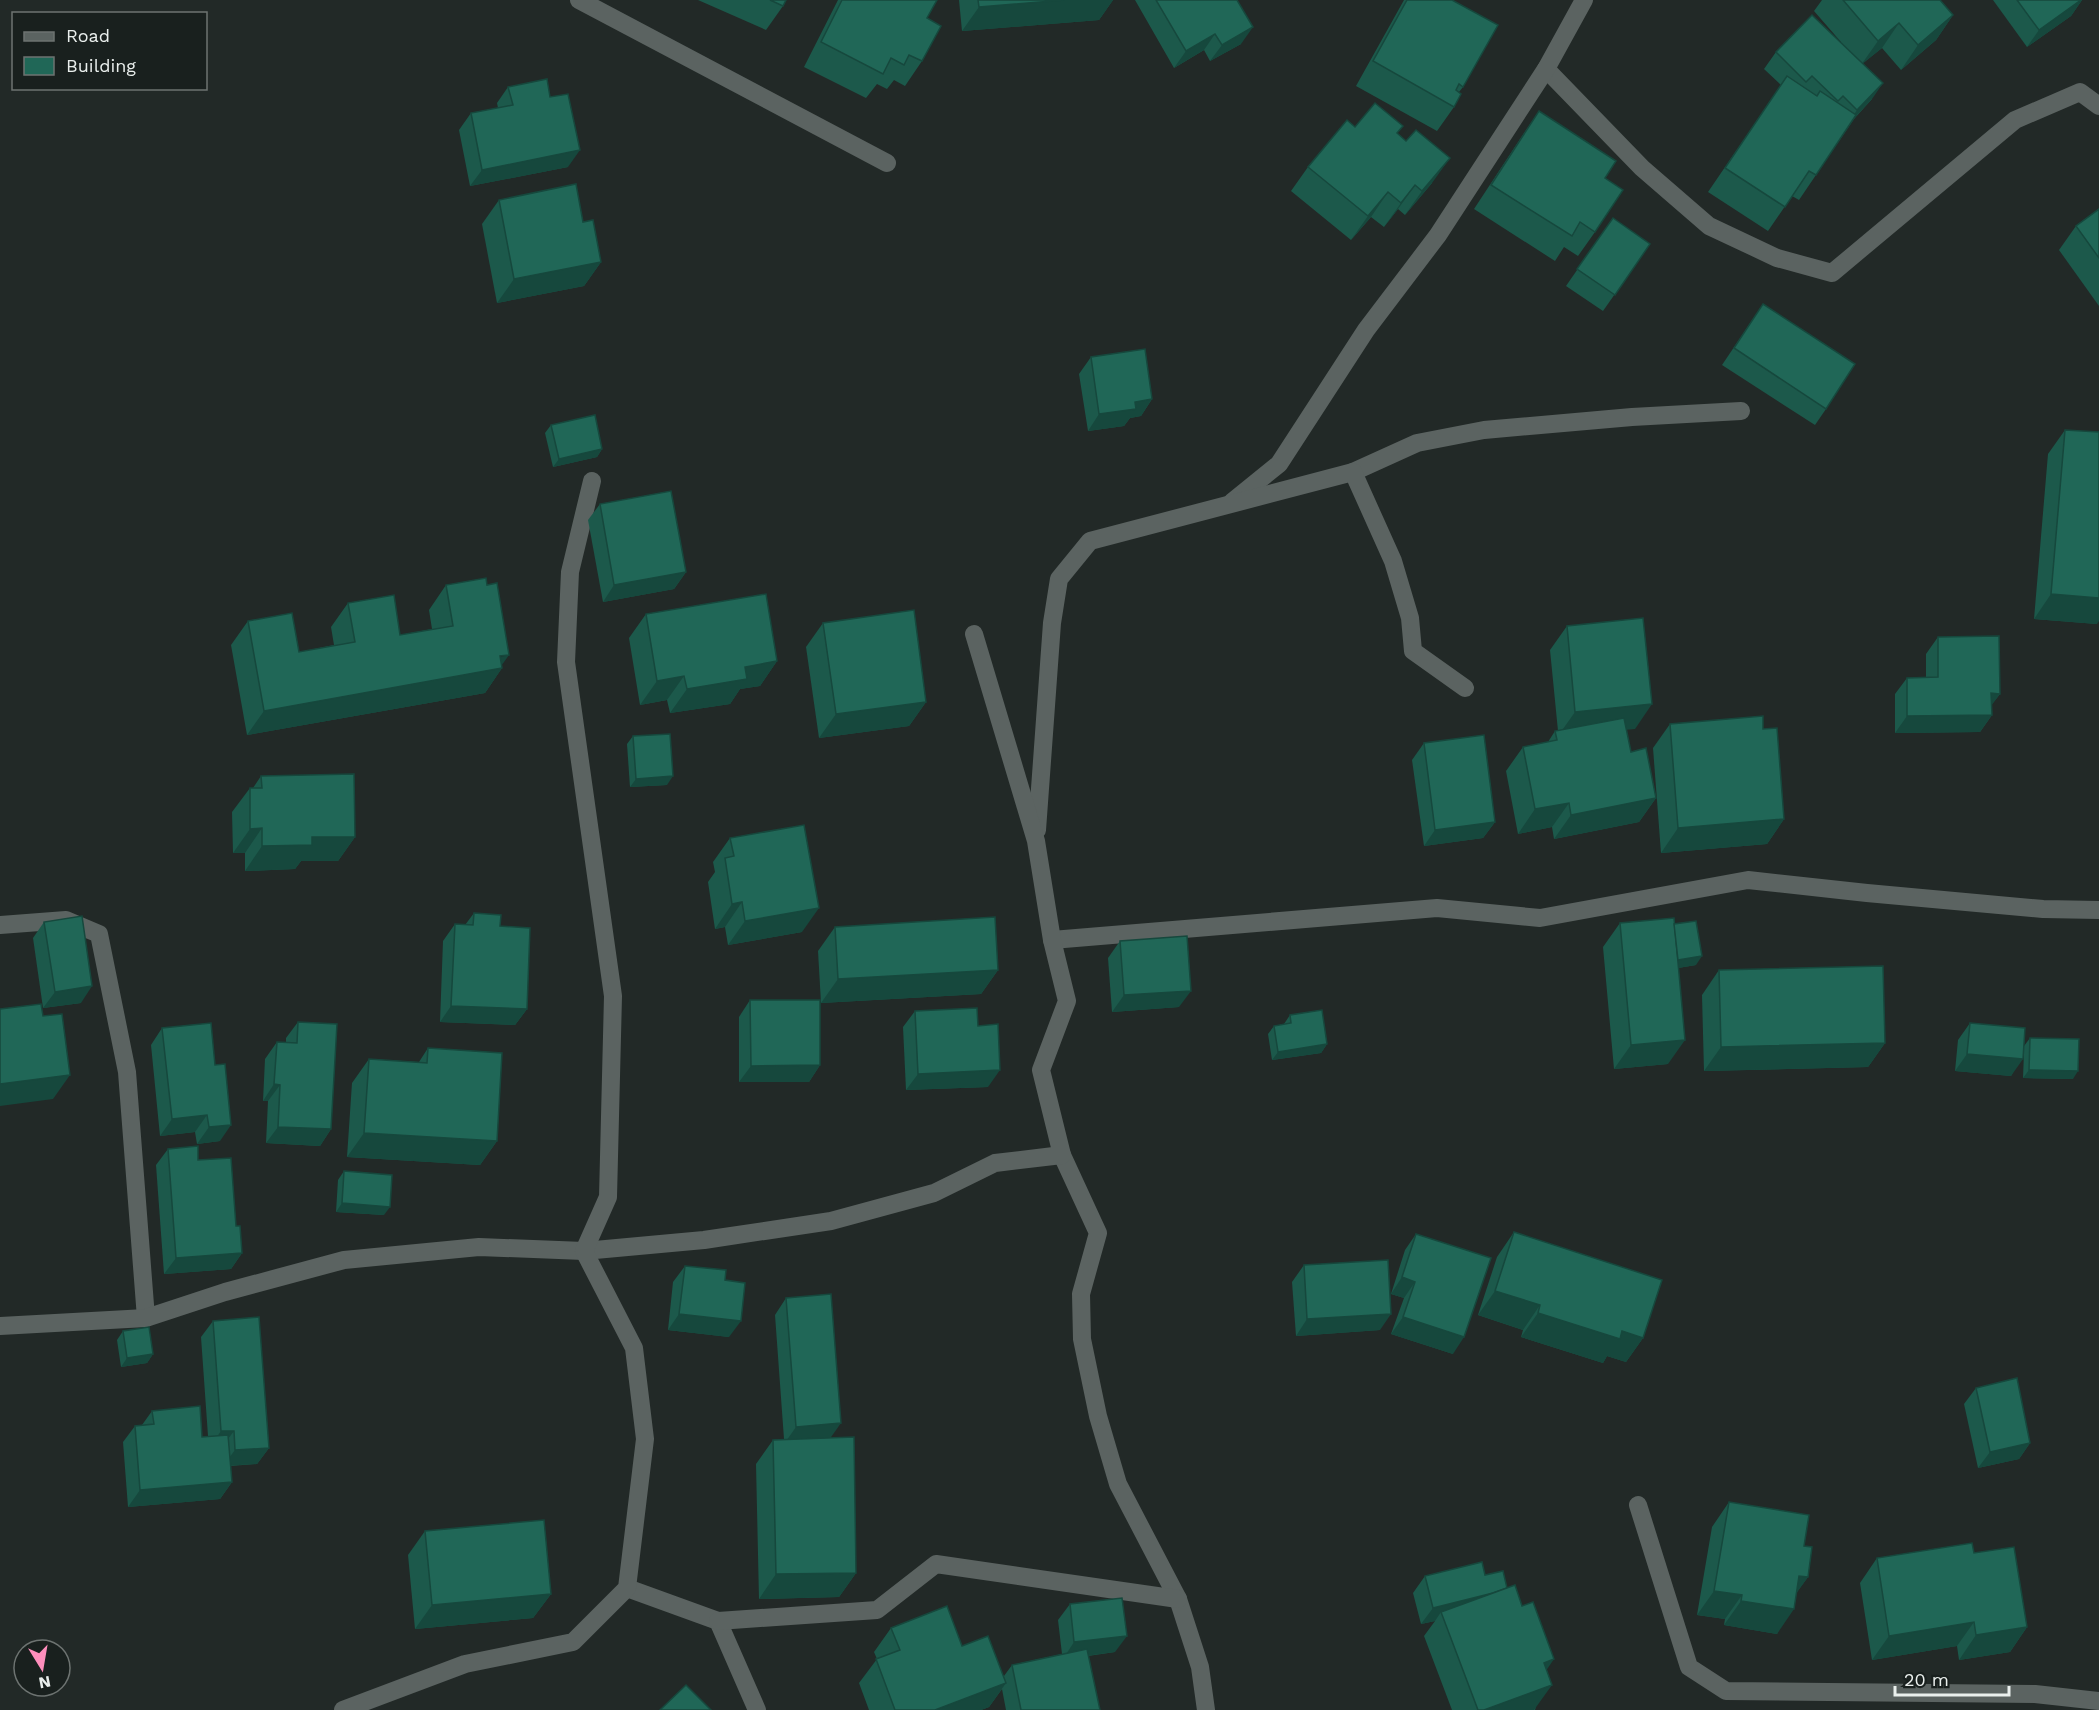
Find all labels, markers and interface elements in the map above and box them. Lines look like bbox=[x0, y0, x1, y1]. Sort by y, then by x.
legend bbox=[12, 12, 207, 90]
text: Road bbox=[66, 25, 110, 46]
text: Building bbox=[66, 55, 136, 76]
north arrow bbox=[12, 1638, 72, 1698]
scale bar bbox=[1895, 1659, 2009, 1697]
text: 20 m bbox=[1904, 1669, 1949, 1690]
text: N bbox=[37, 1672, 52, 1693]

